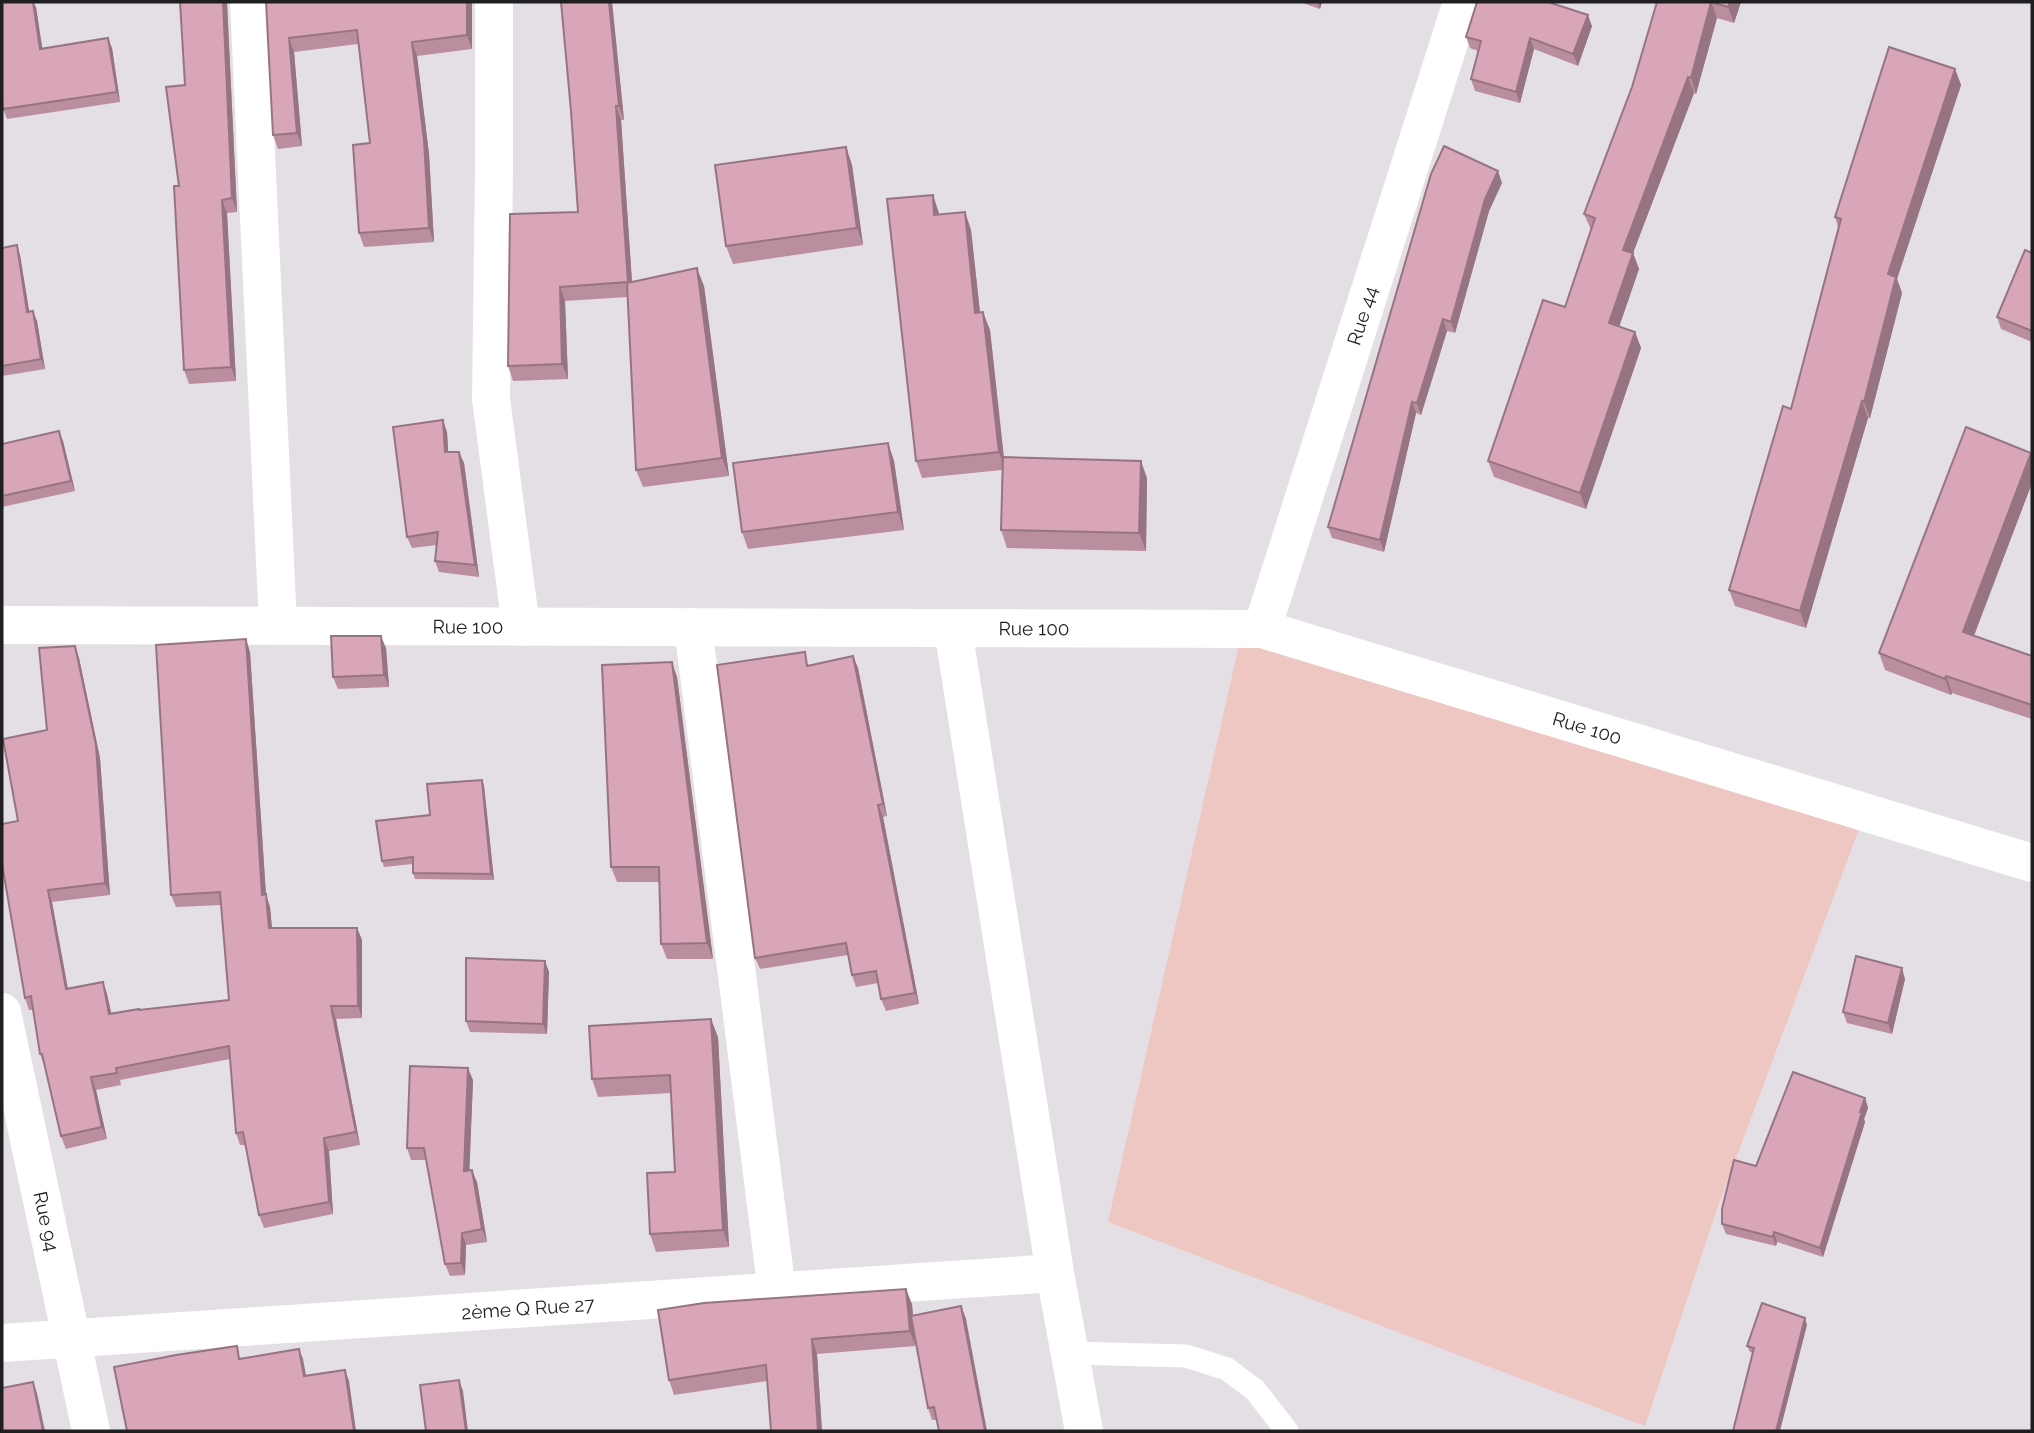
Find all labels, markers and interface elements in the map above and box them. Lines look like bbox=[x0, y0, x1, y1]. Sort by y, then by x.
street label: Rue 44 bbox=[1342, 283, 1382, 348]
street label: Rue 100 bbox=[432, 615, 504, 638]
street label: Rue 100 bbox=[998, 617, 1070, 639]
street label: Rue 100 bbox=[1550, 707, 1624, 749]
street label: Rue 94 bbox=[29, 1189, 64, 1253]
street label: 2ème Q Rue 27 bbox=[461, 1293, 595, 1323]

